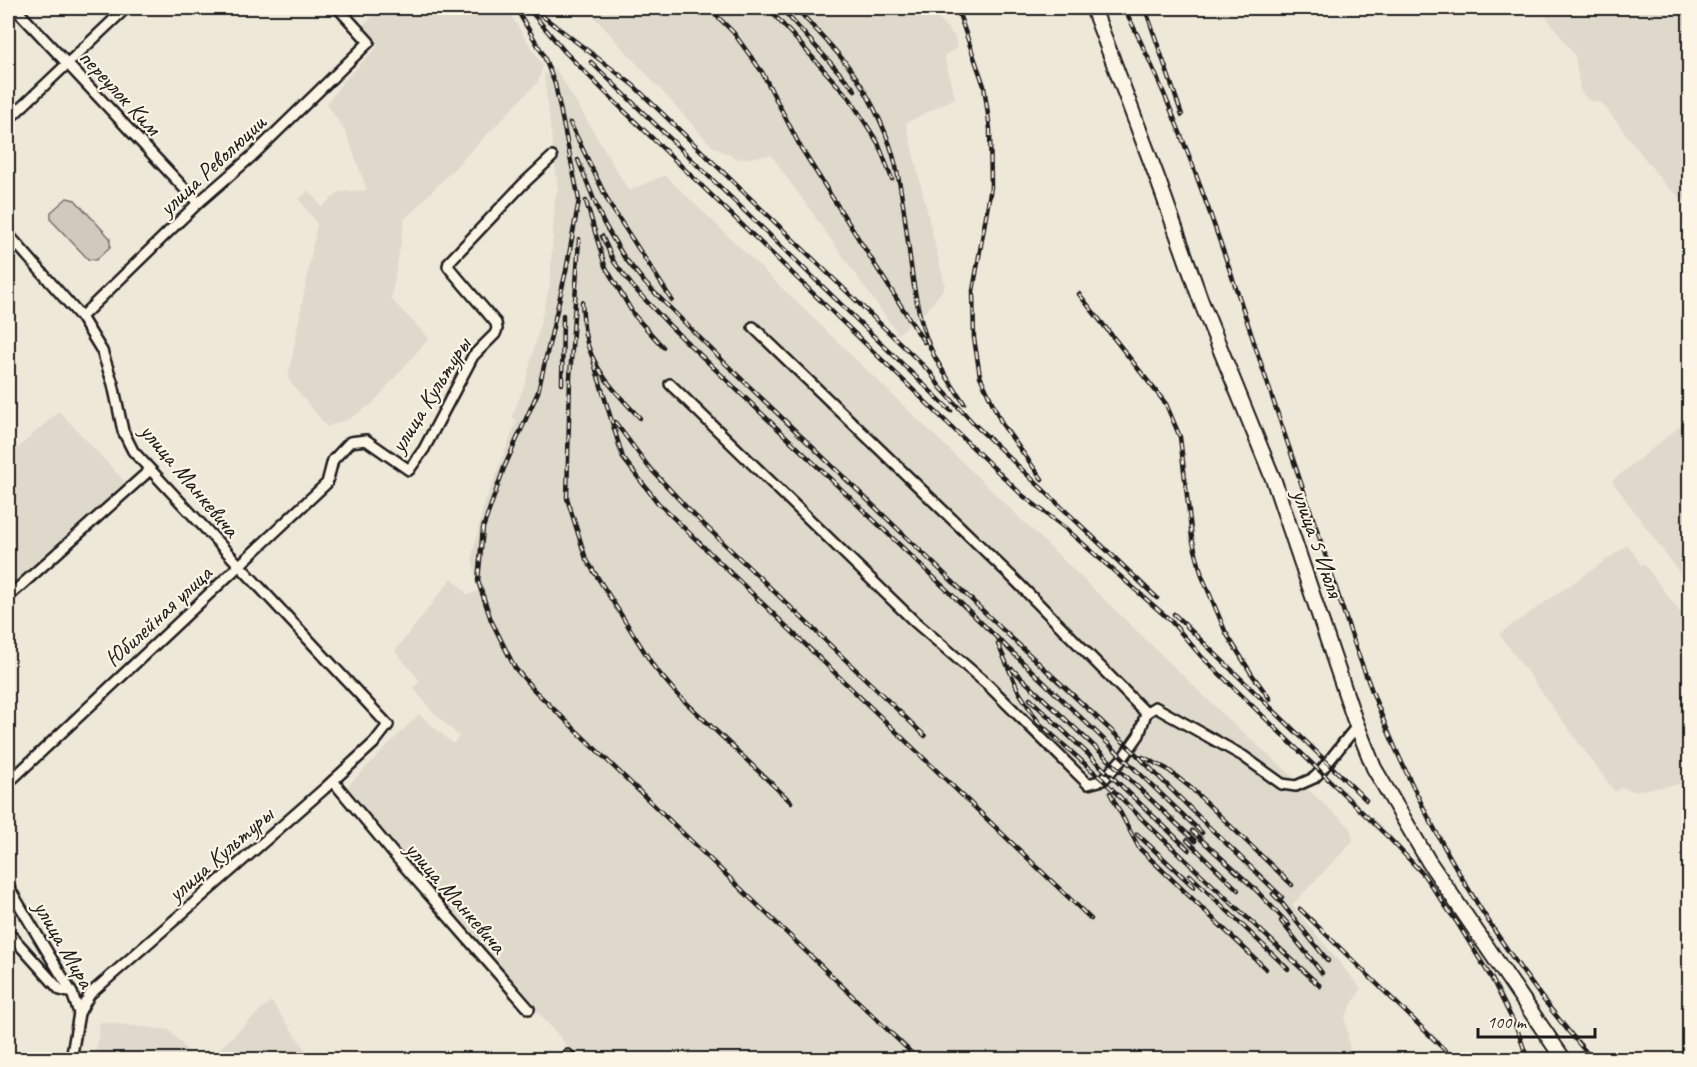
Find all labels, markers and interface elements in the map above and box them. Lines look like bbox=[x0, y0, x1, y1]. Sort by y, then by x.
street label: переулок Ким bbox=[72, 42, 169, 143]
street label: улица Революции bbox=[151, 107, 273, 224]
street label: улица Культуры bbox=[382, 330, 479, 460]
street label: улица Манкевича bbox=[132, 415, 247, 544]
street label: улица 5 Июля bbox=[1285, 483, 1351, 602]
street label: Юбилейная улица bbox=[98, 558, 219, 673]
street label: улица Культуры bbox=[159, 798, 281, 909]
street label: улица Манкевича bbox=[397, 833, 514, 961]
street label: улица Мира bbox=[26, 893, 102, 994]
scale bar bbox=[1478, 1001, 1595, 1039]
text: 100 m bbox=[1487, 1011, 1528, 1033]

